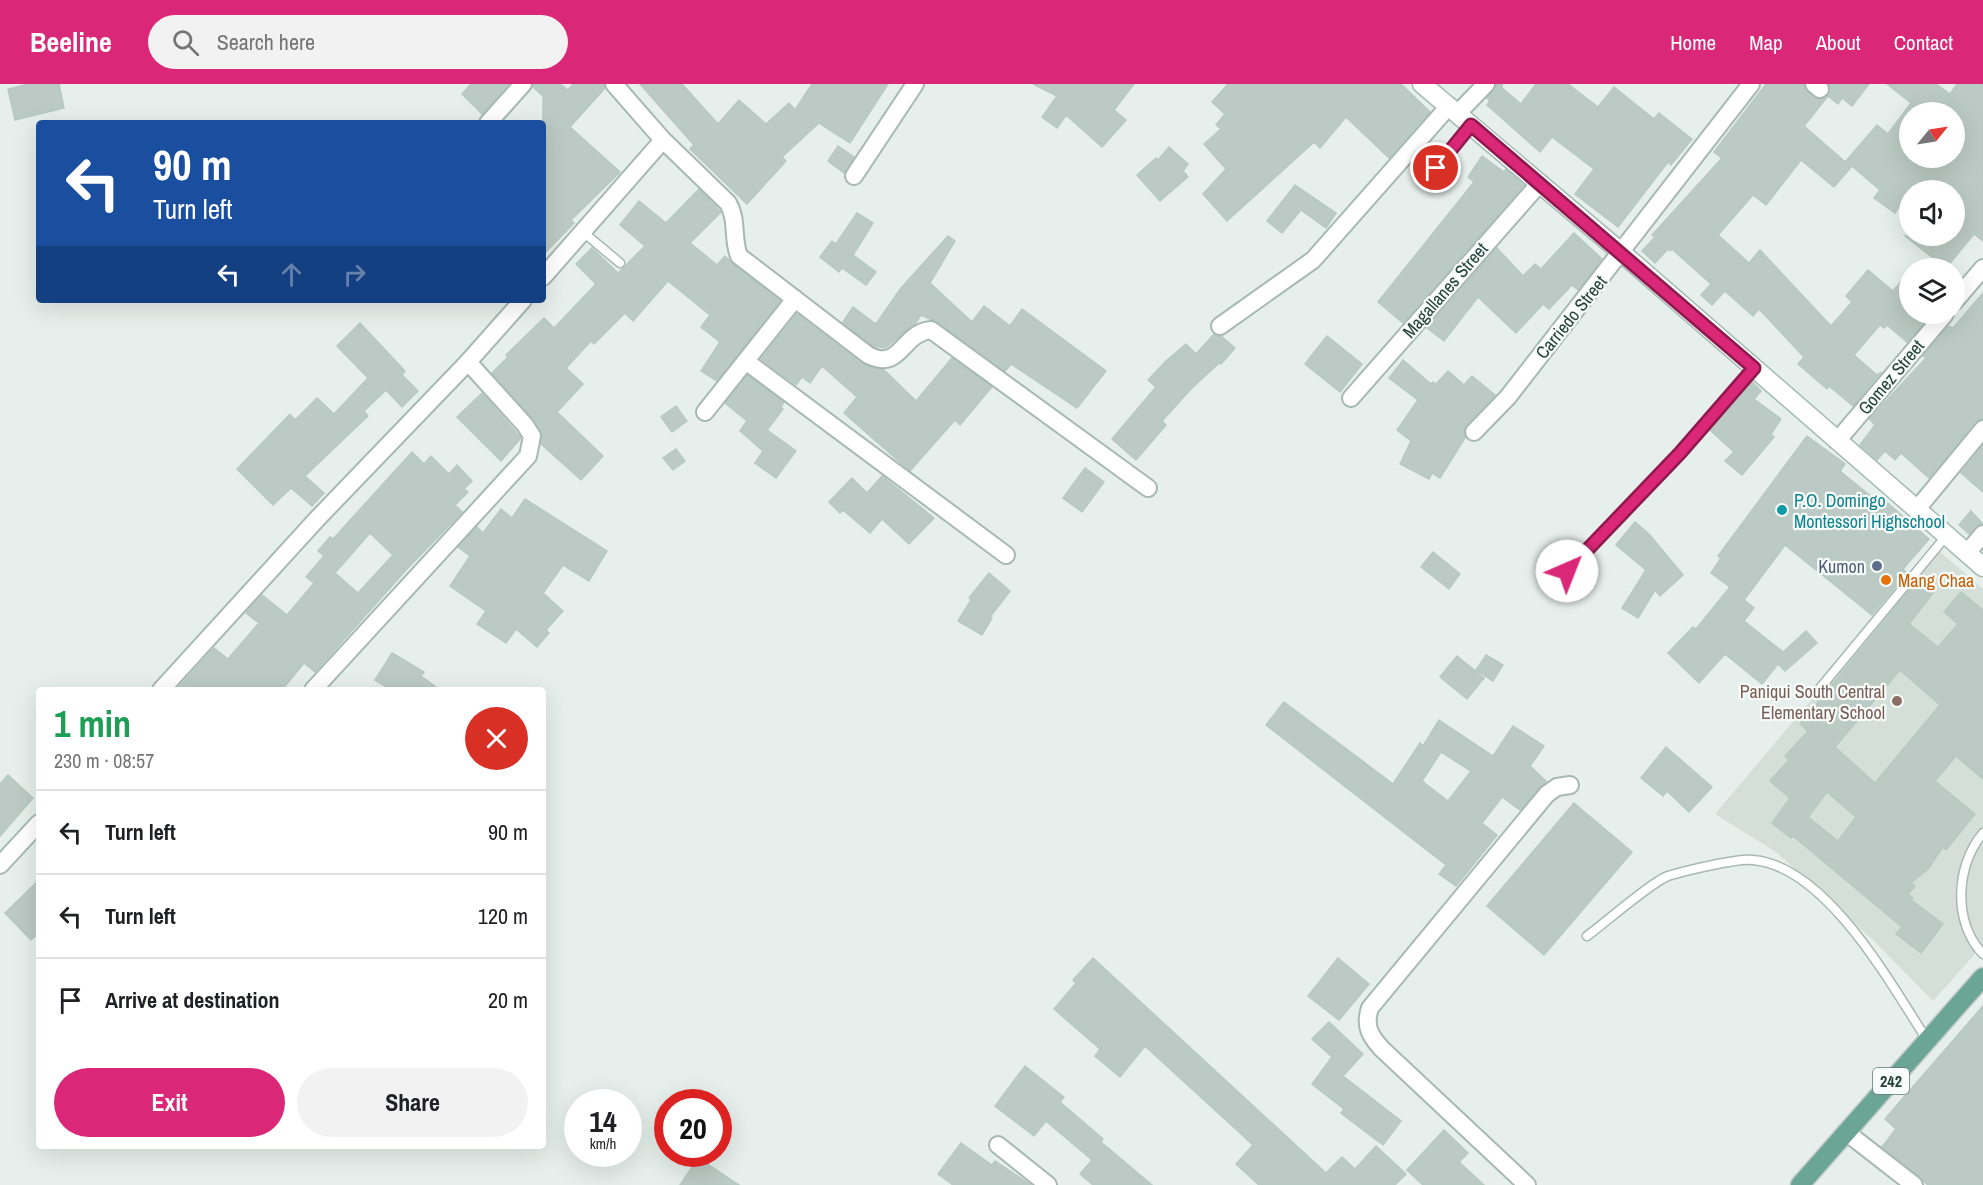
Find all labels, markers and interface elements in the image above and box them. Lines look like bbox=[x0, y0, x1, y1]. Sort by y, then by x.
search box bbox=[148, 15, 568, 69]
text: Beeline bbox=[30, 23, 112, 61]
icon: search bbox=[169, 26, 202, 59]
text: Search here bbox=[217, 27, 315, 57]
text: Home bbox=[1670, 28, 1716, 57]
text: Map bbox=[1749, 28, 1783, 57]
text: About bbox=[1816, 28, 1861, 57]
text: Contact bbox=[1894, 28, 1953, 57]
north arrow bbox=[1899, 102, 1965, 168]
map controls bbox=[1899, 102, 1965, 324]
text: 90 m bbox=[153, 137, 232, 193]
pin bbox=[1410, 142, 1461, 193]
icon: left bbox=[54, 144, 132, 222]
icon: arrive bbox=[1419, 151, 1452, 184]
button: sound bbox=[1899, 180, 1965, 246]
text: Turn left bbox=[153, 191, 232, 227]
street label: Magallanes Street bbox=[1397, 237, 1493, 343]
icon: left bbox=[212, 258, 245, 291]
icon: ahead bbox=[275, 258, 308, 291]
icon: right bbox=[338, 258, 371, 291]
button: layers bbox=[1899, 258, 1965, 324]
street label: Carriedo Street bbox=[1530, 270, 1612, 364]
street label: Gomez Street bbox=[1852, 334, 1930, 420]
place label: P.O. Domingo Montessori Highschool bbox=[1794, 488, 1945, 534]
marker: P.O. Domingo Montessori Highschool bbox=[1775, 503, 1789, 517]
position arrow bbox=[1535, 539, 1599, 603]
place label: Kumon bbox=[1818, 554, 1865, 579]
marker: Kumon bbox=[1870, 559, 1884, 573]
place label: Mang Chaa bbox=[1898, 568, 1974, 593]
marker: Mang Chaa bbox=[1879, 573, 1893, 587]
place label: Paniqui South Central Elementary School bbox=[1740, 679, 1885, 725]
marker: Paniqui South Central Elementary School bbox=[1890, 694, 1904, 708]
text: 1 min bbox=[54, 700, 131, 748]
button: close bbox=[465, 707, 528, 770]
text: 230 m · 08:57 bbox=[54, 747, 154, 774]
icon: left bbox=[54, 816, 87, 849]
text: Turn left bbox=[105, 817, 176, 847]
text: 90 m bbox=[488, 817, 528, 847]
icon: left bbox=[54, 900, 87, 933]
text: Turn left bbox=[105, 901, 176, 931]
text: 120 m bbox=[478, 901, 528, 931]
icon: arrive bbox=[54, 984, 87, 1017]
text: Arrive at destination bbox=[105, 985, 279, 1015]
text: 20 m bbox=[488, 985, 528, 1015]
button: Exit bbox=[54, 1068, 285, 1137]
button: Share bbox=[297, 1068, 528, 1137]
road number: 242 bbox=[1873, 1068, 1909, 1094]
speed limit sign: 20 bbox=[654, 1089, 732, 1167]
text: 14 bbox=[589, 1101, 617, 1141]
text: km/h bbox=[590, 1133, 616, 1154]

